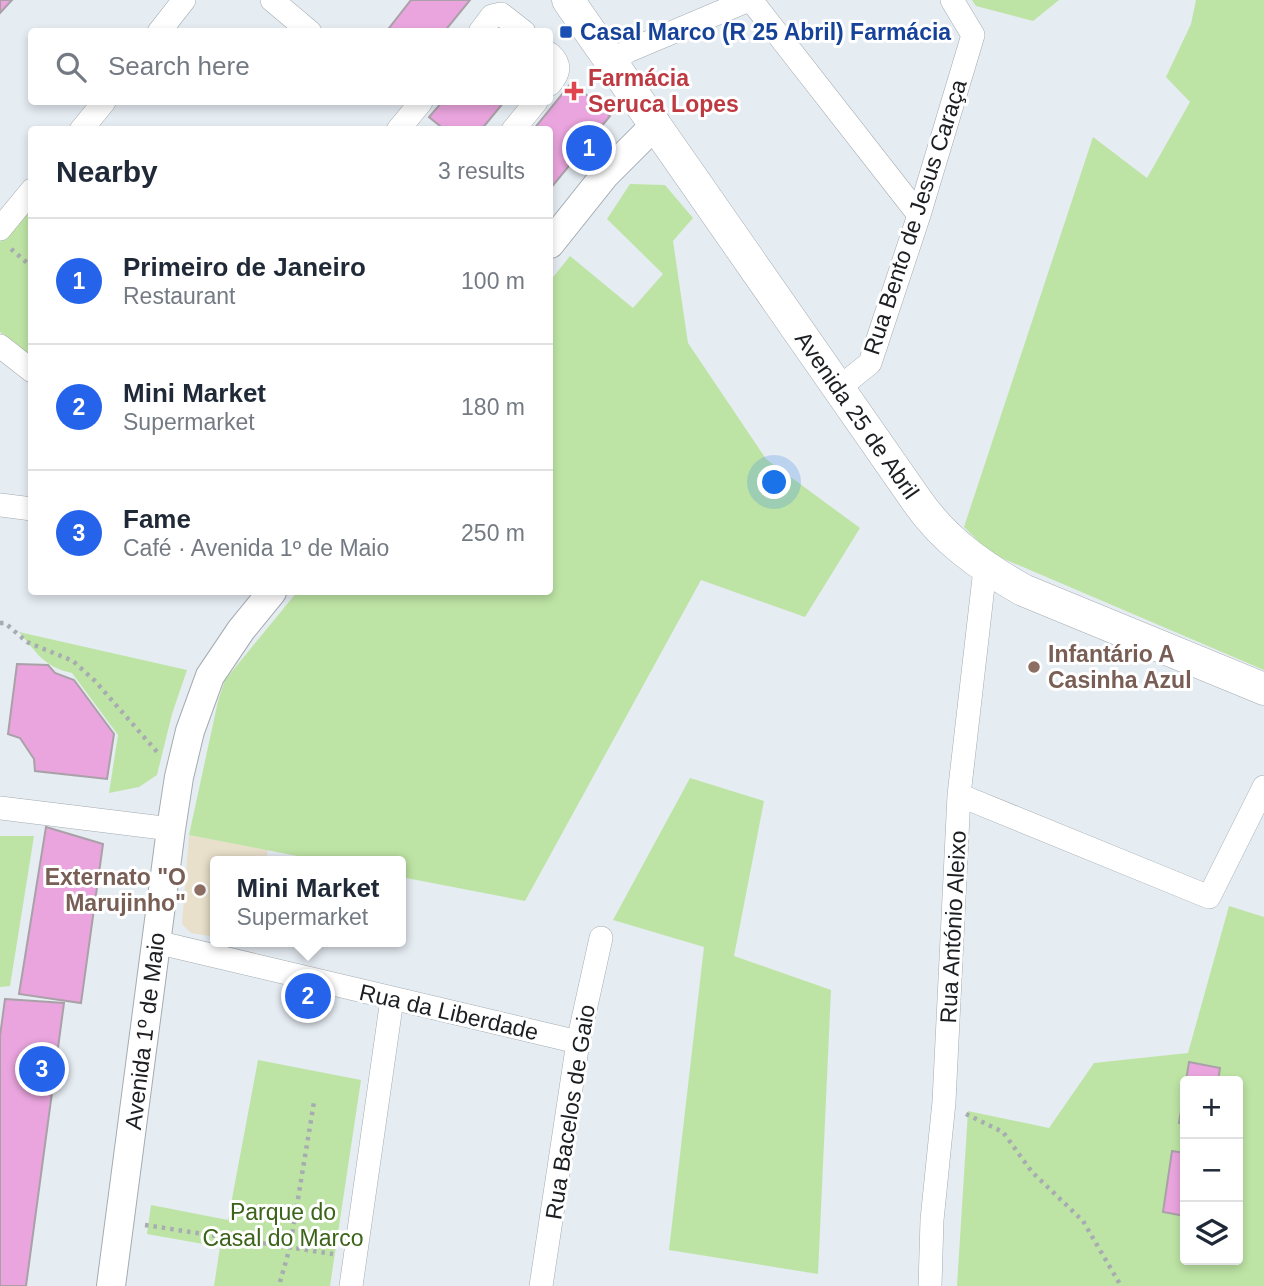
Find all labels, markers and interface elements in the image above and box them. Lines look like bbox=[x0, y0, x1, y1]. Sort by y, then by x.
place label: Casal Marco (R 25 Abril) Farmácia bbox=[580, 19, 951, 45]
marker: Casal Marco (R 25 Abril) Farmácia bbox=[558, 24, 574, 40]
search box bbox=[28, 28, 553, 105]
icon: search bbox=[52, 48, 90, 86]
text: Search here bbox=[108, 51, 250, 81]
place label: Farmácia Seruca Lopes bbox=[588, 65, 739, 117]
street label: Rua Bento de Jesus Caraça bbox=[858, 76, 972, 358]
marker: Farmácia Seruca Lopes bbox=[566, 83, 582, 99]
pin: 1 bbox=[566, 122, 612, 174]
text: Nearby bbox=[56, 155, 158, 188]
text: 3 results bbox=[438, 158, 525, 184]
text: Primeiro de Janeiro bbox=[123, 252, 366, 282]
text: 1 bbox=[73, 268, 85, 294]
text: 100 m bbox=[461, 268, 525, 294]
text: Restaurant bbox=[123, 283, 236, 309]
street label: Avenida 25 de Abril bbox=[790, 327, 924, 504]
text: Mini Market bbox=[123, 378, 266, 408]
text: 2 bbox=[73, 394, 85, 420]
text: 180 m bbox=[461, 394, 525, 420]
text: Supermarket bbox=[123, 409, 255, 435]
your location bbox=[757, 465, 791, 499]
text: Fame bbox=[123, 504, 191, 534]
text: 3 bbox=[73, 520, 85, 546]
text: 250 m bbox=[461, 520, 525, 546]
text: Café · Avenida 1º de Maio bbox=[123, 535, 389, 561]
place label: Infantário A Casinha Azul bbox=[1048, 641, 1192, 693]
marker: Infantário A Casinha Azul bbox=[1026, 659, 1042, 675]
street label: Rua António Aleixo bbox=[935, 830, 971, 1024]
popup bbox=[210, 856, 406, 947]
place label: Externato "O Marujinho" bbox=[45, 864, 186, 916]
text: Mini Market bbox=[236, 873, 380, 903]
marker: Externato "O Marujinho" bbox=[192, 882, 208, 898]
text: Supermarket bbox=[236, 904, 368, 930]
street label: Avenida 1º de Maio bbox=[120, 931, 170, 1131]
pin: 2 bbox=[285, 970, 331, 1022]
street label: Rua da Liberdade bbox=[357, 979, 541, 1045]
street label: Rua Bacelos de Gaio bbox=[540, 1003, 600, 1221]
pin: 3 bbox=[19, 1043, 65, 1095]
map controls bbox=[1180, 1076, 1243, 1265]
button: + bbox=[1180, 1076, 1243, 1139]
button: − bbox=[1180, 1139, 1243, 1202]
park label: Parque do Casal do Marco bbox=[202, 1199, 364, 1251]
button: layers bbox=[1180, 1202, 1243, 1265]

